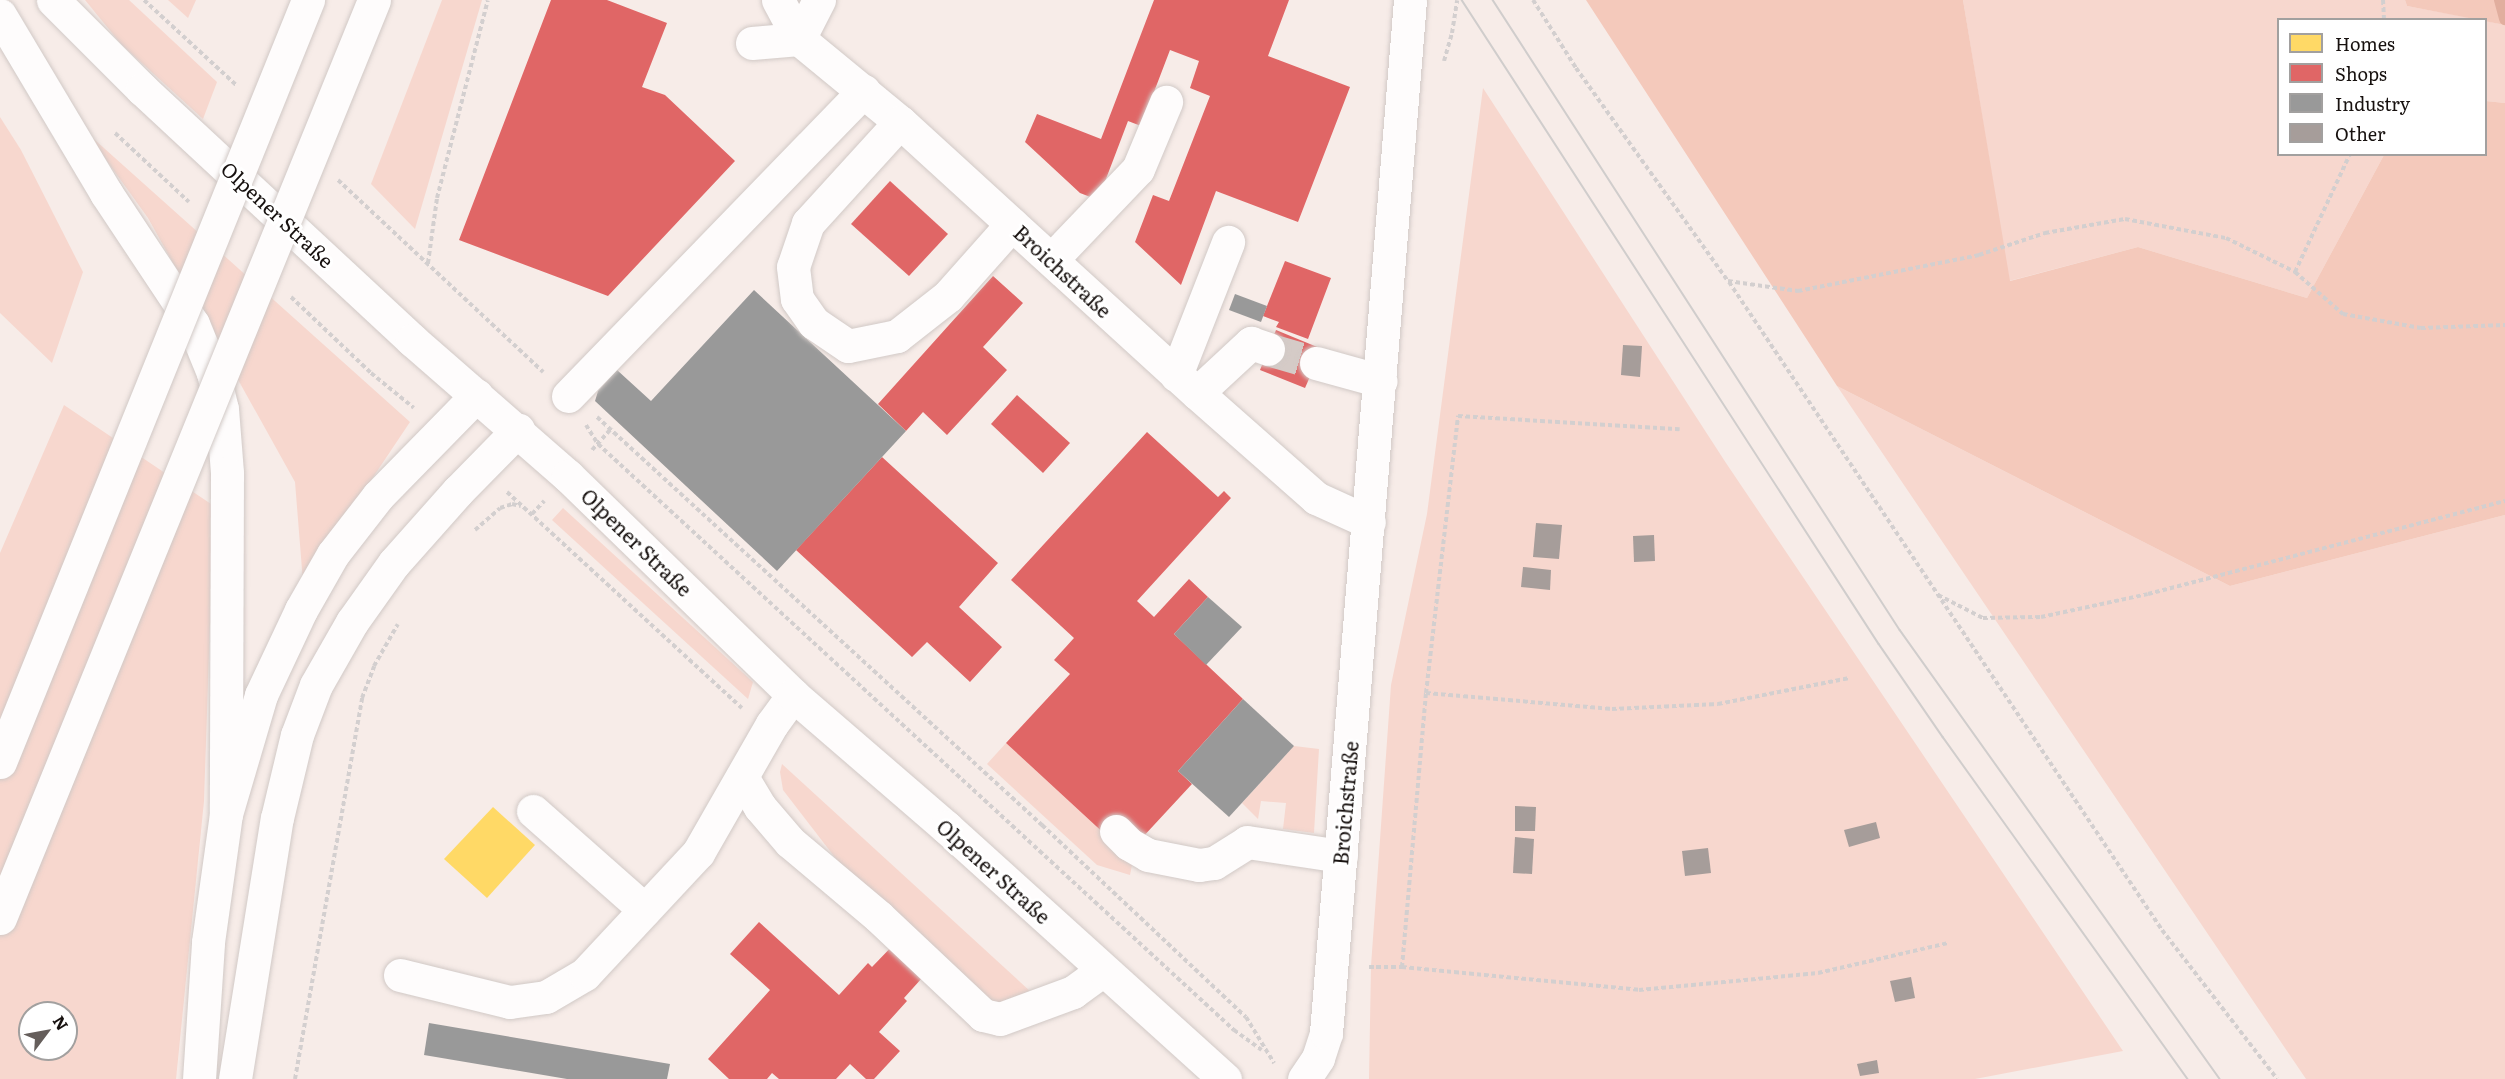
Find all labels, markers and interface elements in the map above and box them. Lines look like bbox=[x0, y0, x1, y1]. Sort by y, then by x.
legend bbox=[2277, 18, 2487, 156]
text: Homes bbox=[2335, 30, 2395, 57]
text: Shops bbox=[2335, 60, 2387, 87]
text: Industry bbox=[2335, 90, 2410, 117]
text: Other bbox=[2335, 120, 2385, 147]
street label: Olpener Straße bbox=[217, 156, 339, 272]
street label: Broichstraße bbox=[1009, 220, 1117, 322]
street label: Olpener Straße bbox=[577, 483, 697, 601]
street label: Broichstraße bbox=[1328, 740, 1362, 866]
street label: Olpener Straße bbox=[932, 814, 1056, 928]
north arrow bbox=[18, 1001, 78, 1061]
text: N bbox=[48, 1010, 75, 1035]

